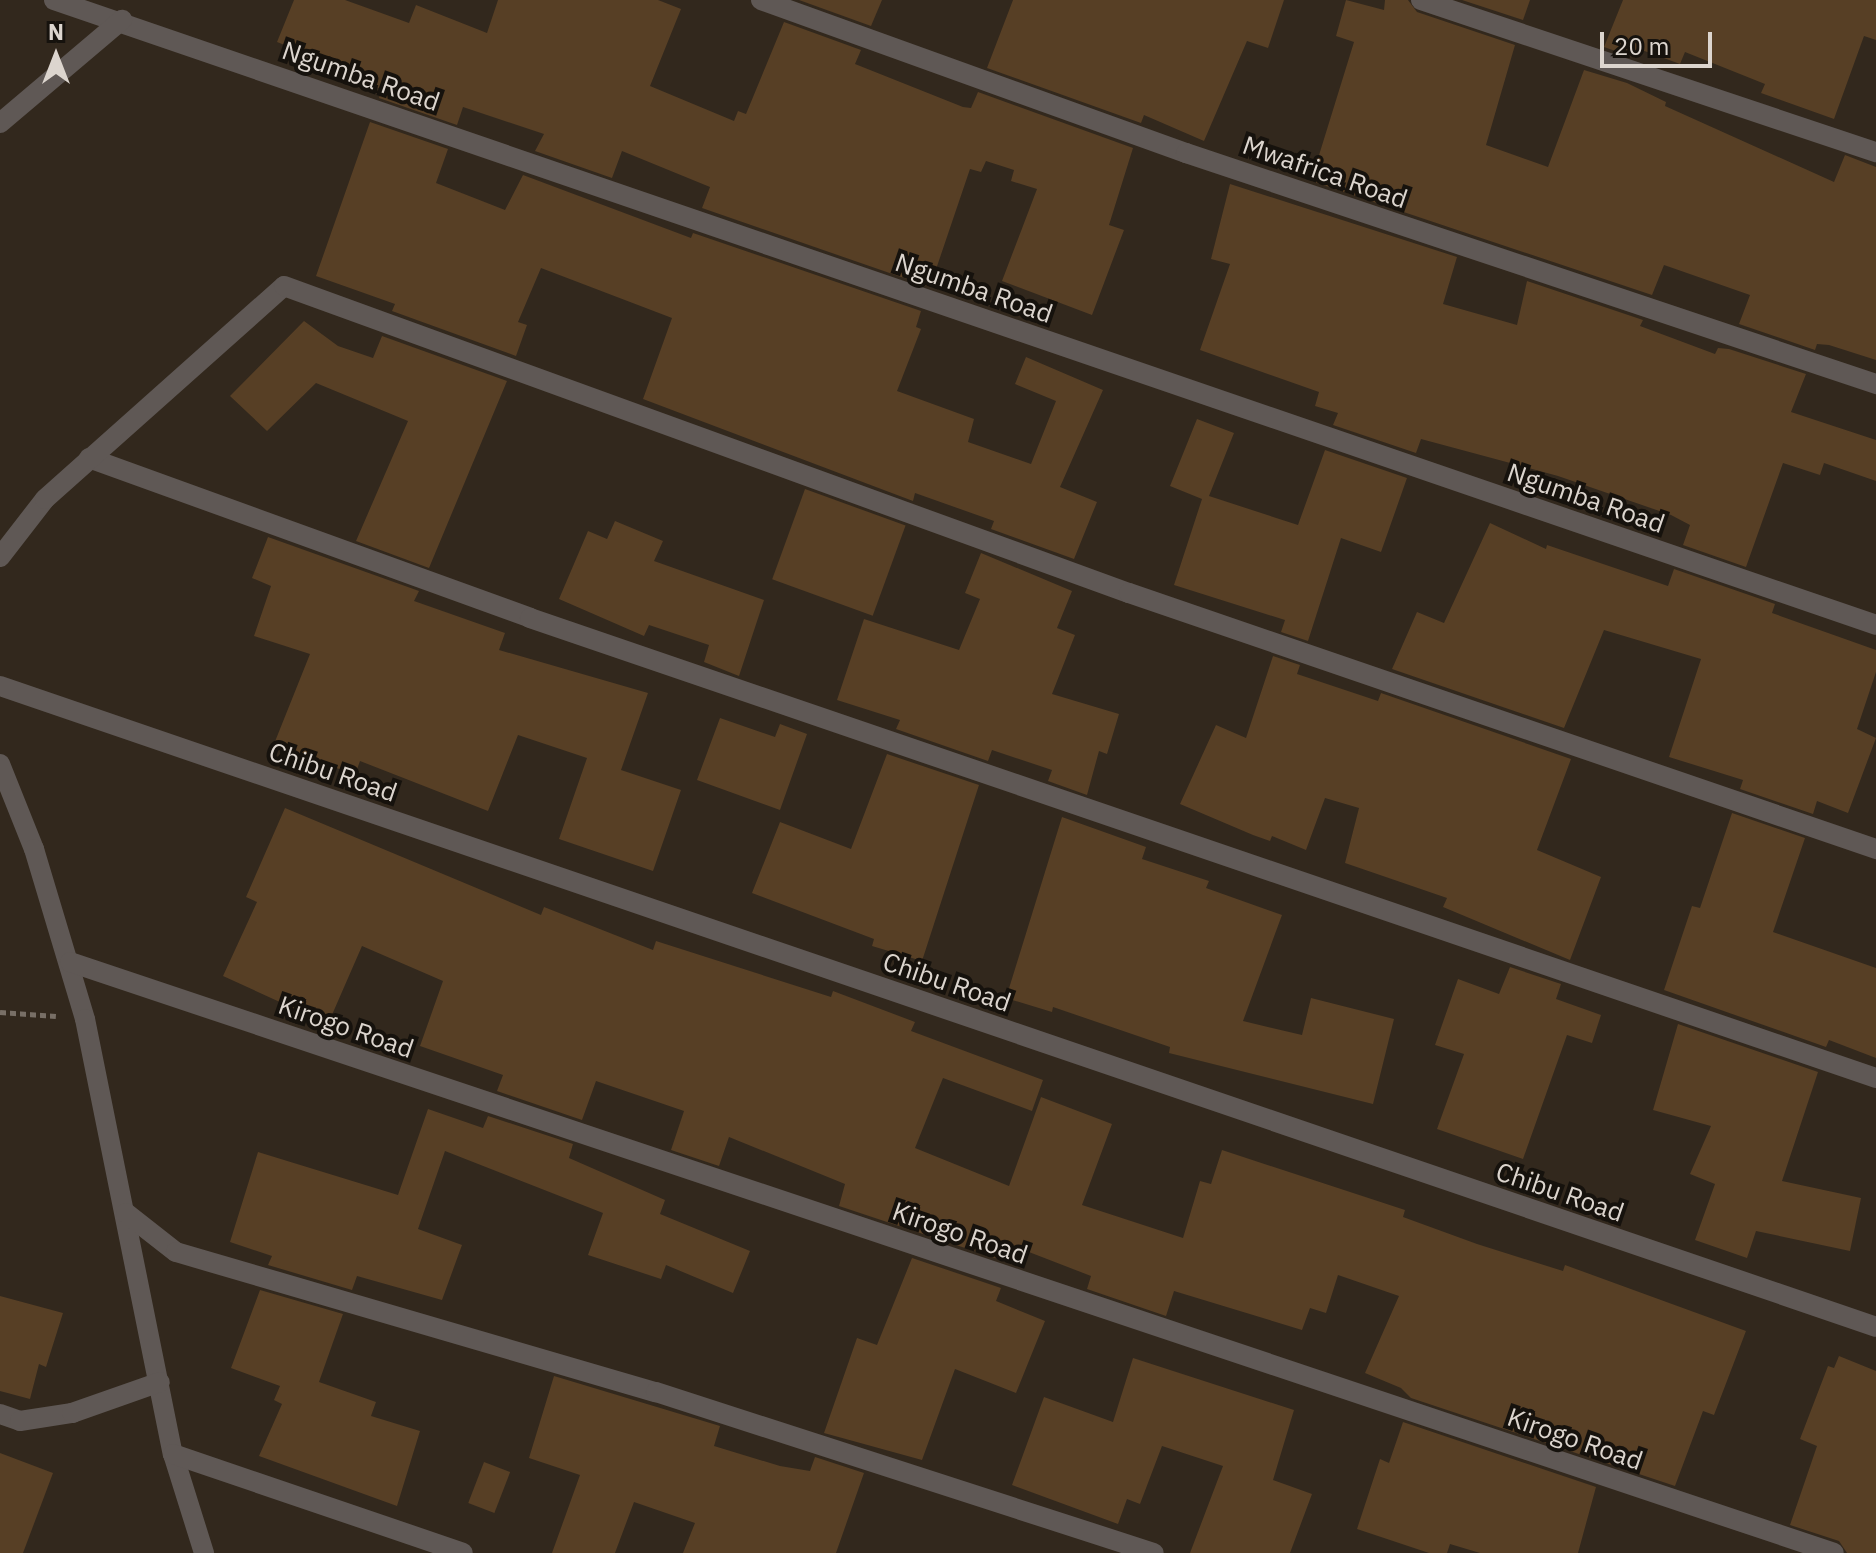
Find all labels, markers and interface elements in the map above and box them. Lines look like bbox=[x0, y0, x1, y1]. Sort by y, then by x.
north arrow bbox=[16, 16, 96, 96]
scale bar bbox=[1604, 16, 1716, 66]
text: N bbox=[48, 17, 64, 46]
text: 20 m bbox=[1614, 30, 1669, 62]
street label: Ngumba Road bbox=[278, 34, 444, 118]
street label: Mwafrica Road bbox=[1239, 129, 1411, 215]
street label: Ngumba Road bbox=[891, 246, 1057, 330]
street label: Ngumba Road bbox=[1503, 456, 1669, 540]
street label: Chibu Road bbox=[265, 736, 401, 808]
street label: Chibu Road bbox=[879, 946, 1015, 1018]
street label: Kirogo Road bbox=[274, 989, 418, 1065]
street label: Chibu Road bbox=[1492, 1156, 1628, 1228]
street label: Kirogo Road bbox=[888, 1195, 1032, 1271]
street label: Kirogo Road bbox=[1503, 1401, 1647, 1477]

